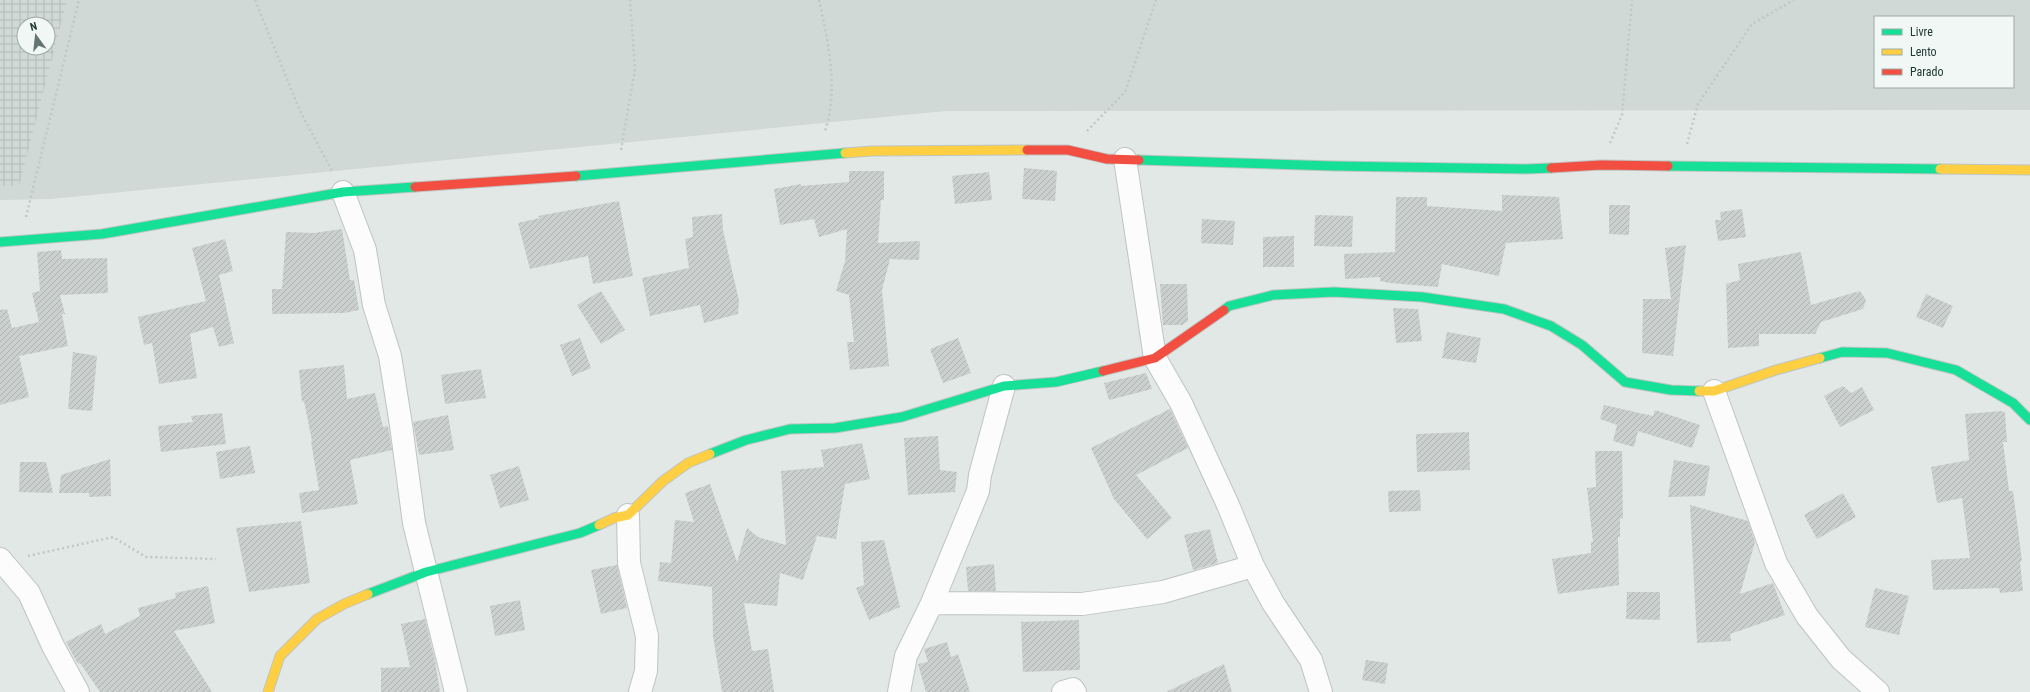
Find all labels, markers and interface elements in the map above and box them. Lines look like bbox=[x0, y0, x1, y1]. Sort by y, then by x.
north arrow bbox=[16, 16, 56, 56]
legend bbox=[1874, 16, 2014, 88]
text: N bbox=[29, 20, 39, 34]
text: Livre bbox=[1910, 25, 1933, 39]
text: Lento bbox=[1910, 45, 1937, 59]
text: Parado bbox=[1910, 65, 1943, 79]

